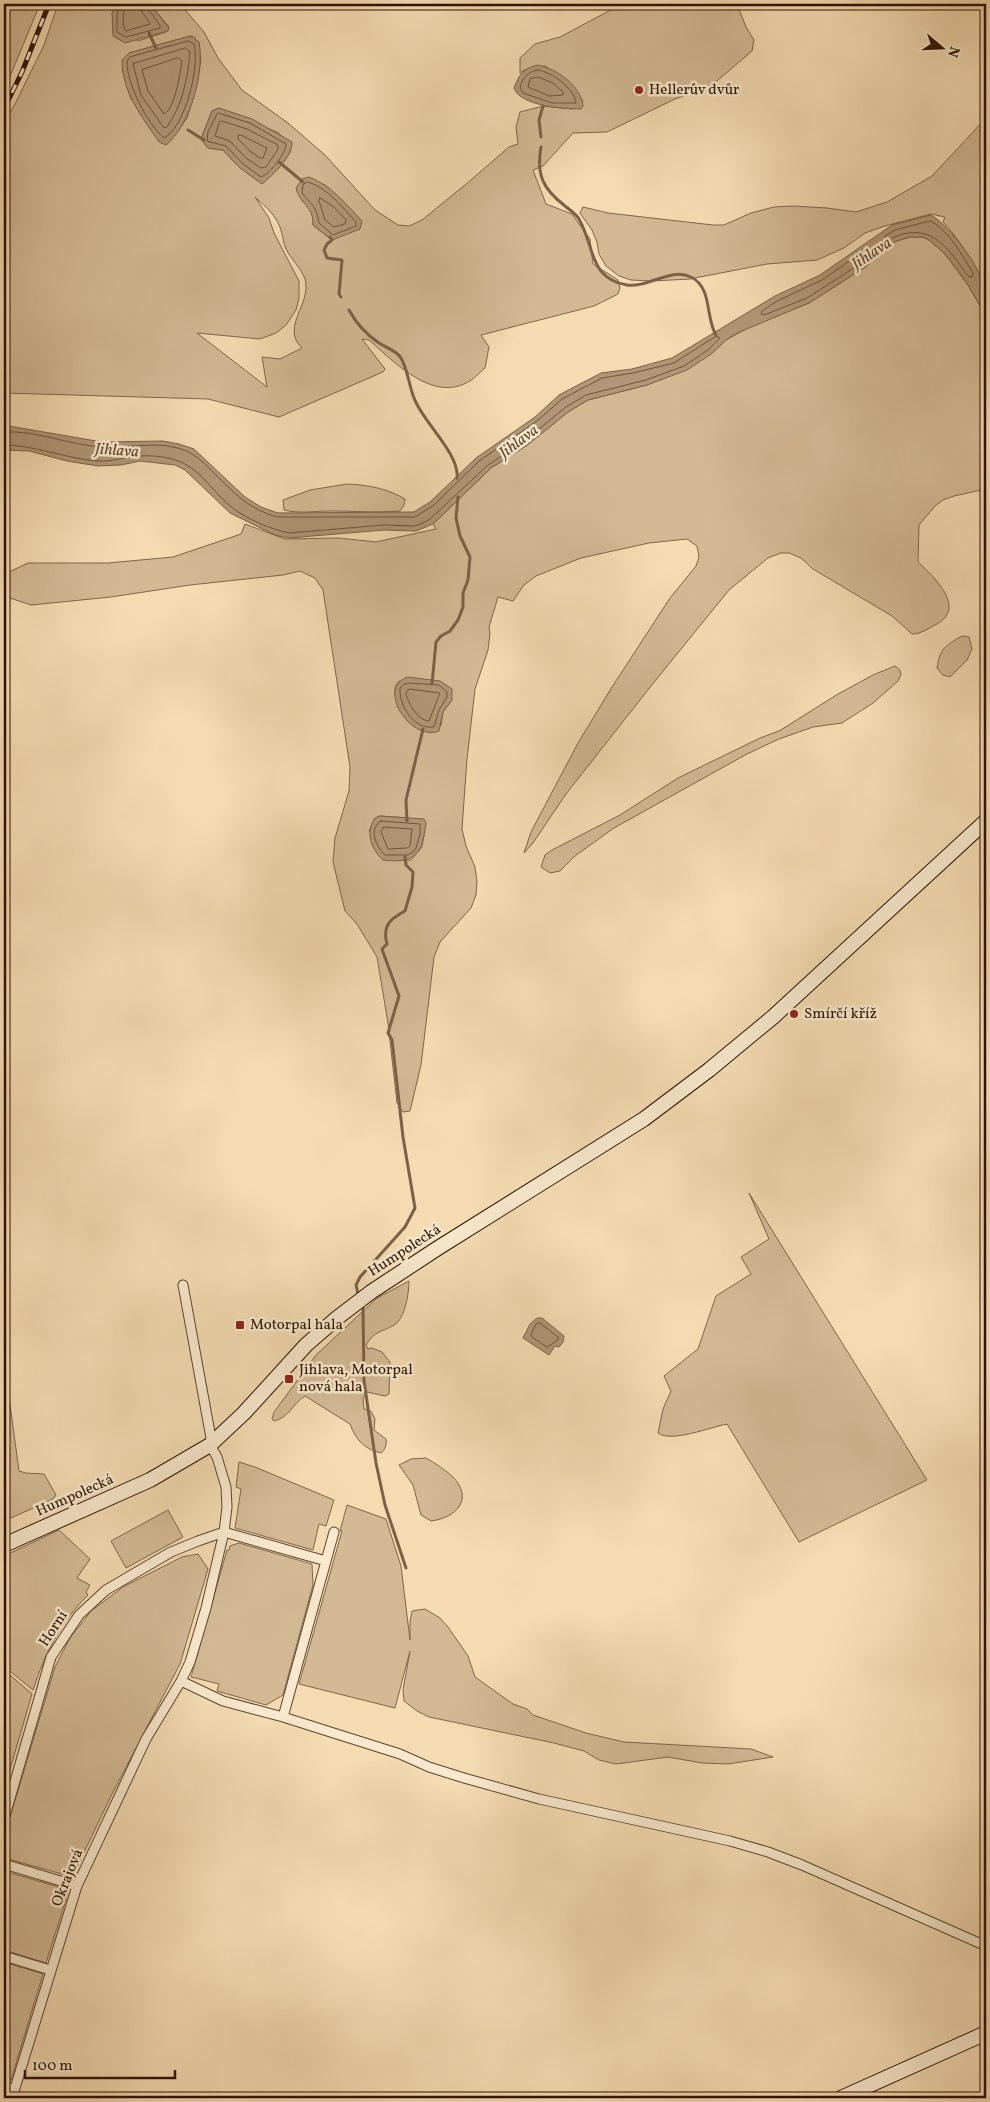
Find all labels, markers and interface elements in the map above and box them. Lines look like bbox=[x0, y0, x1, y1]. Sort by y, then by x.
north arrow bbox=[918, 22, 968, 72]
text: N bbox=[942, 44, 964, 60]
place label: Hellerův dvůr bbox=[649, 80, 739, 101]
marker: Hellerův dvůr bbox=[633, 84, 645, 96]
water label: Jihlava bbox=[846, 232, 897, 277]
water label: Jihlava bbox=[493, 420, 543, 465]
water label: Jihlava bbox=[92, 438, 140, 464]
place label: Smírčí kříž bbox=[804, 1004, 877, 1025]
marker: Smírčí kříž bbox=[788, 1008, 800, 1020]
street label: Humpolecká bbox=[364, 1220, 446, 1282]
place label: Motorpal hala bbox=[250, 1315, 343, 1336]
marker: Motorpal hala bbox=[234, 1319, 246, 1331]
place label: Jihlava, Motorpal nová hala bbox=[299, 1360, 413, 1398]
marker: Jihlava, Motorpal nová hala bbox=[283, 1373, 295, 1385]
street label: Humpolecká bbox=[33, 1470, 117, 1522]
street label: Horní bbox=[35, 1607, 74, 1651]
street label: Okrajová bbox=[47, 1846, 89, 1910]
scale bar bbox=[25, 2047, 175, 2079]
text: 100 m bbox=[32, 2056, 72, 2077]

